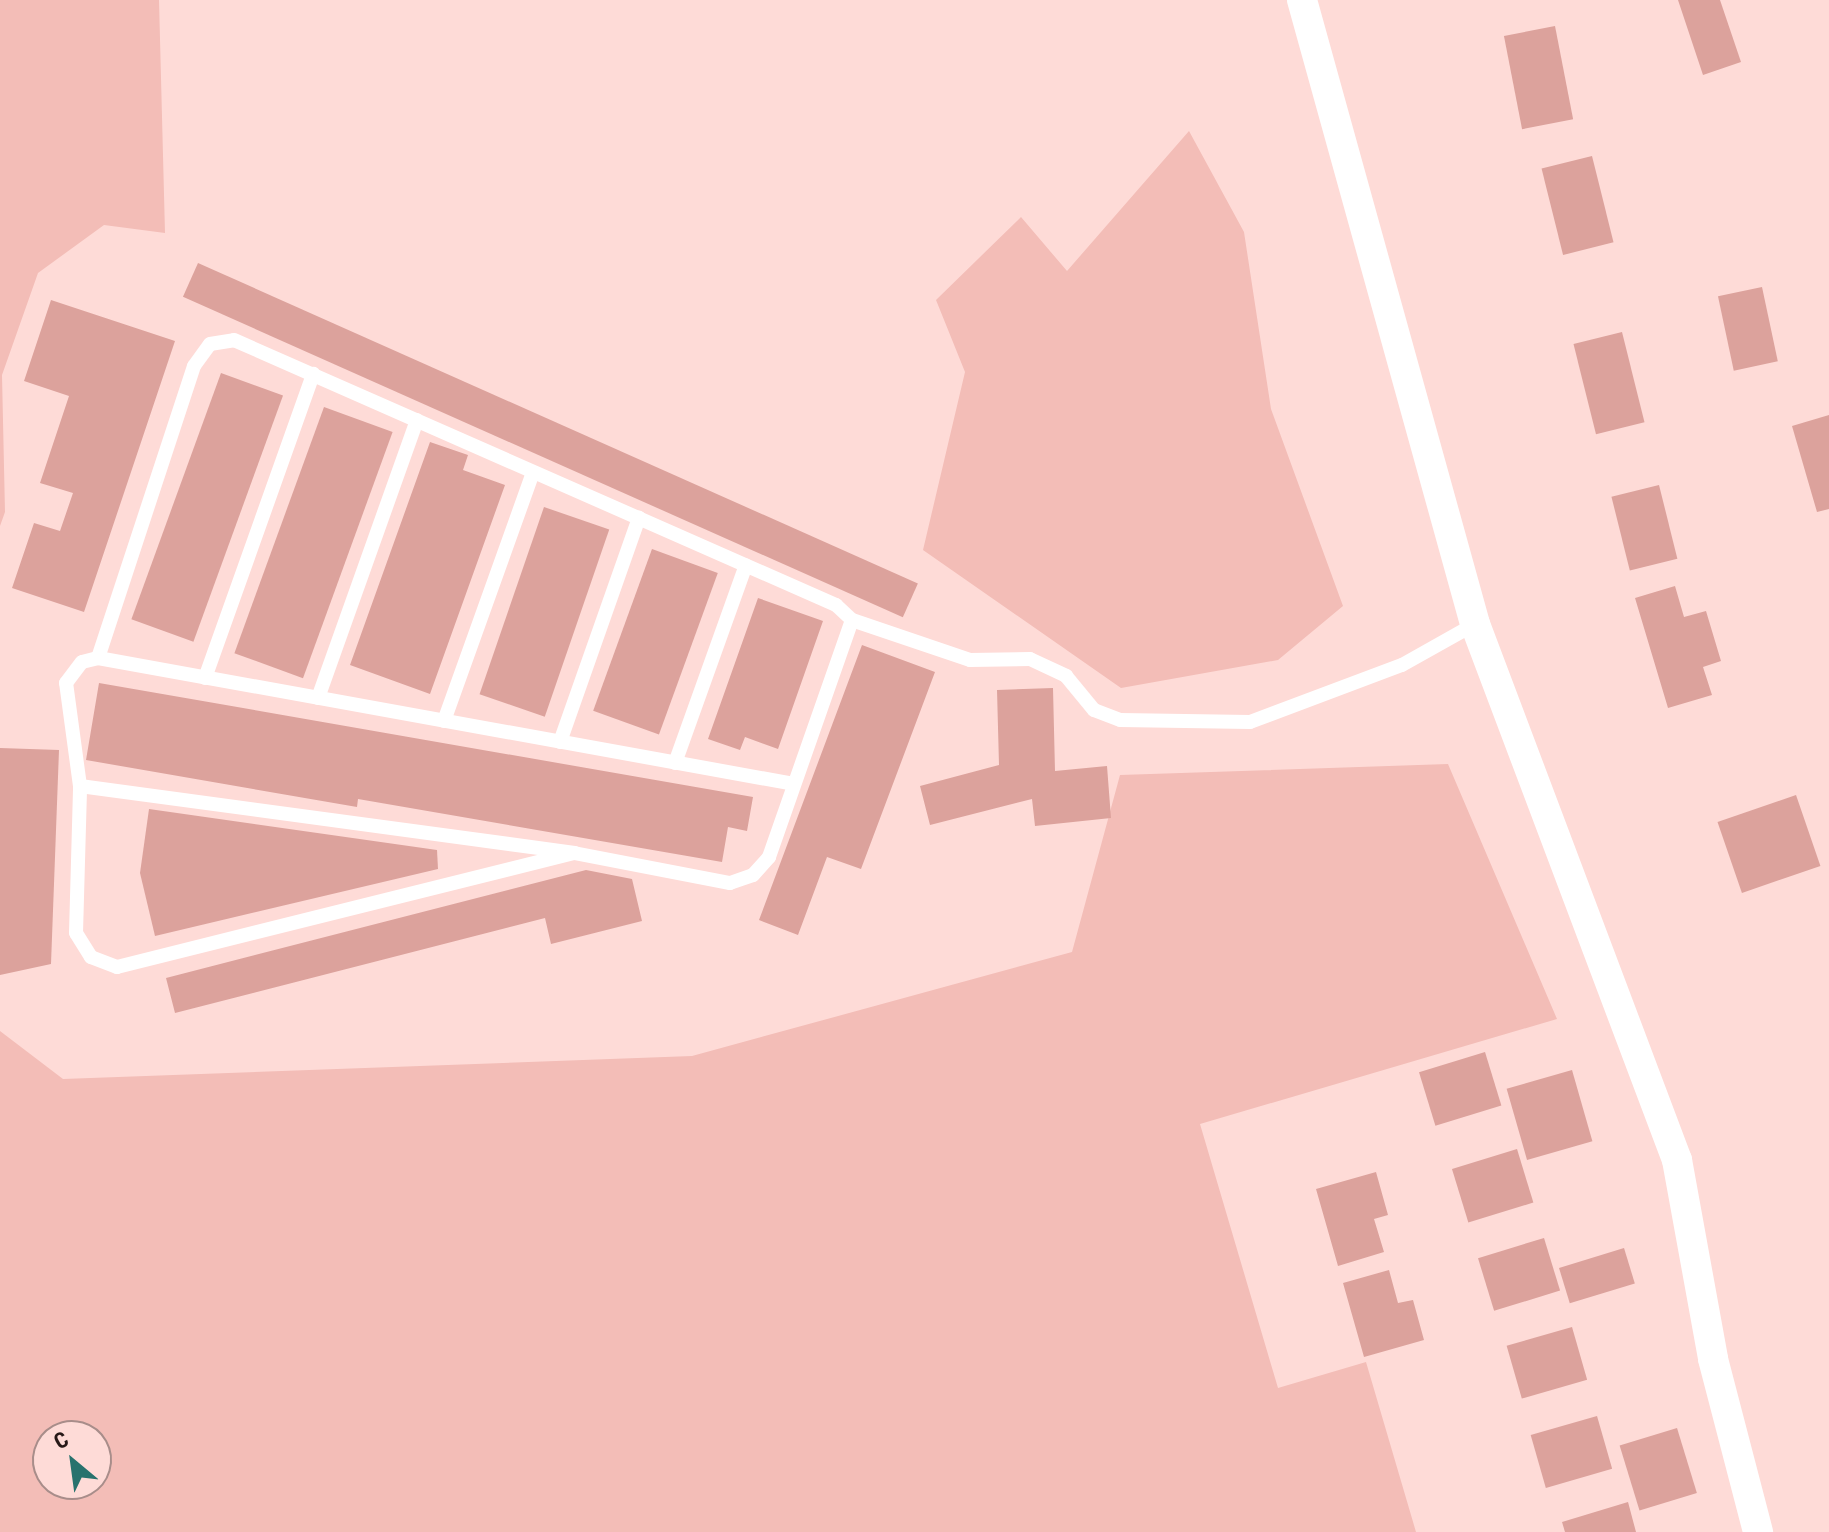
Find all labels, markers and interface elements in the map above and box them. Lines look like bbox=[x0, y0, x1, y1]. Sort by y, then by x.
north arrow bbox=[32, 1420, 112, 1500]
text: С bbox=[50, 1426, 73, 1454]

